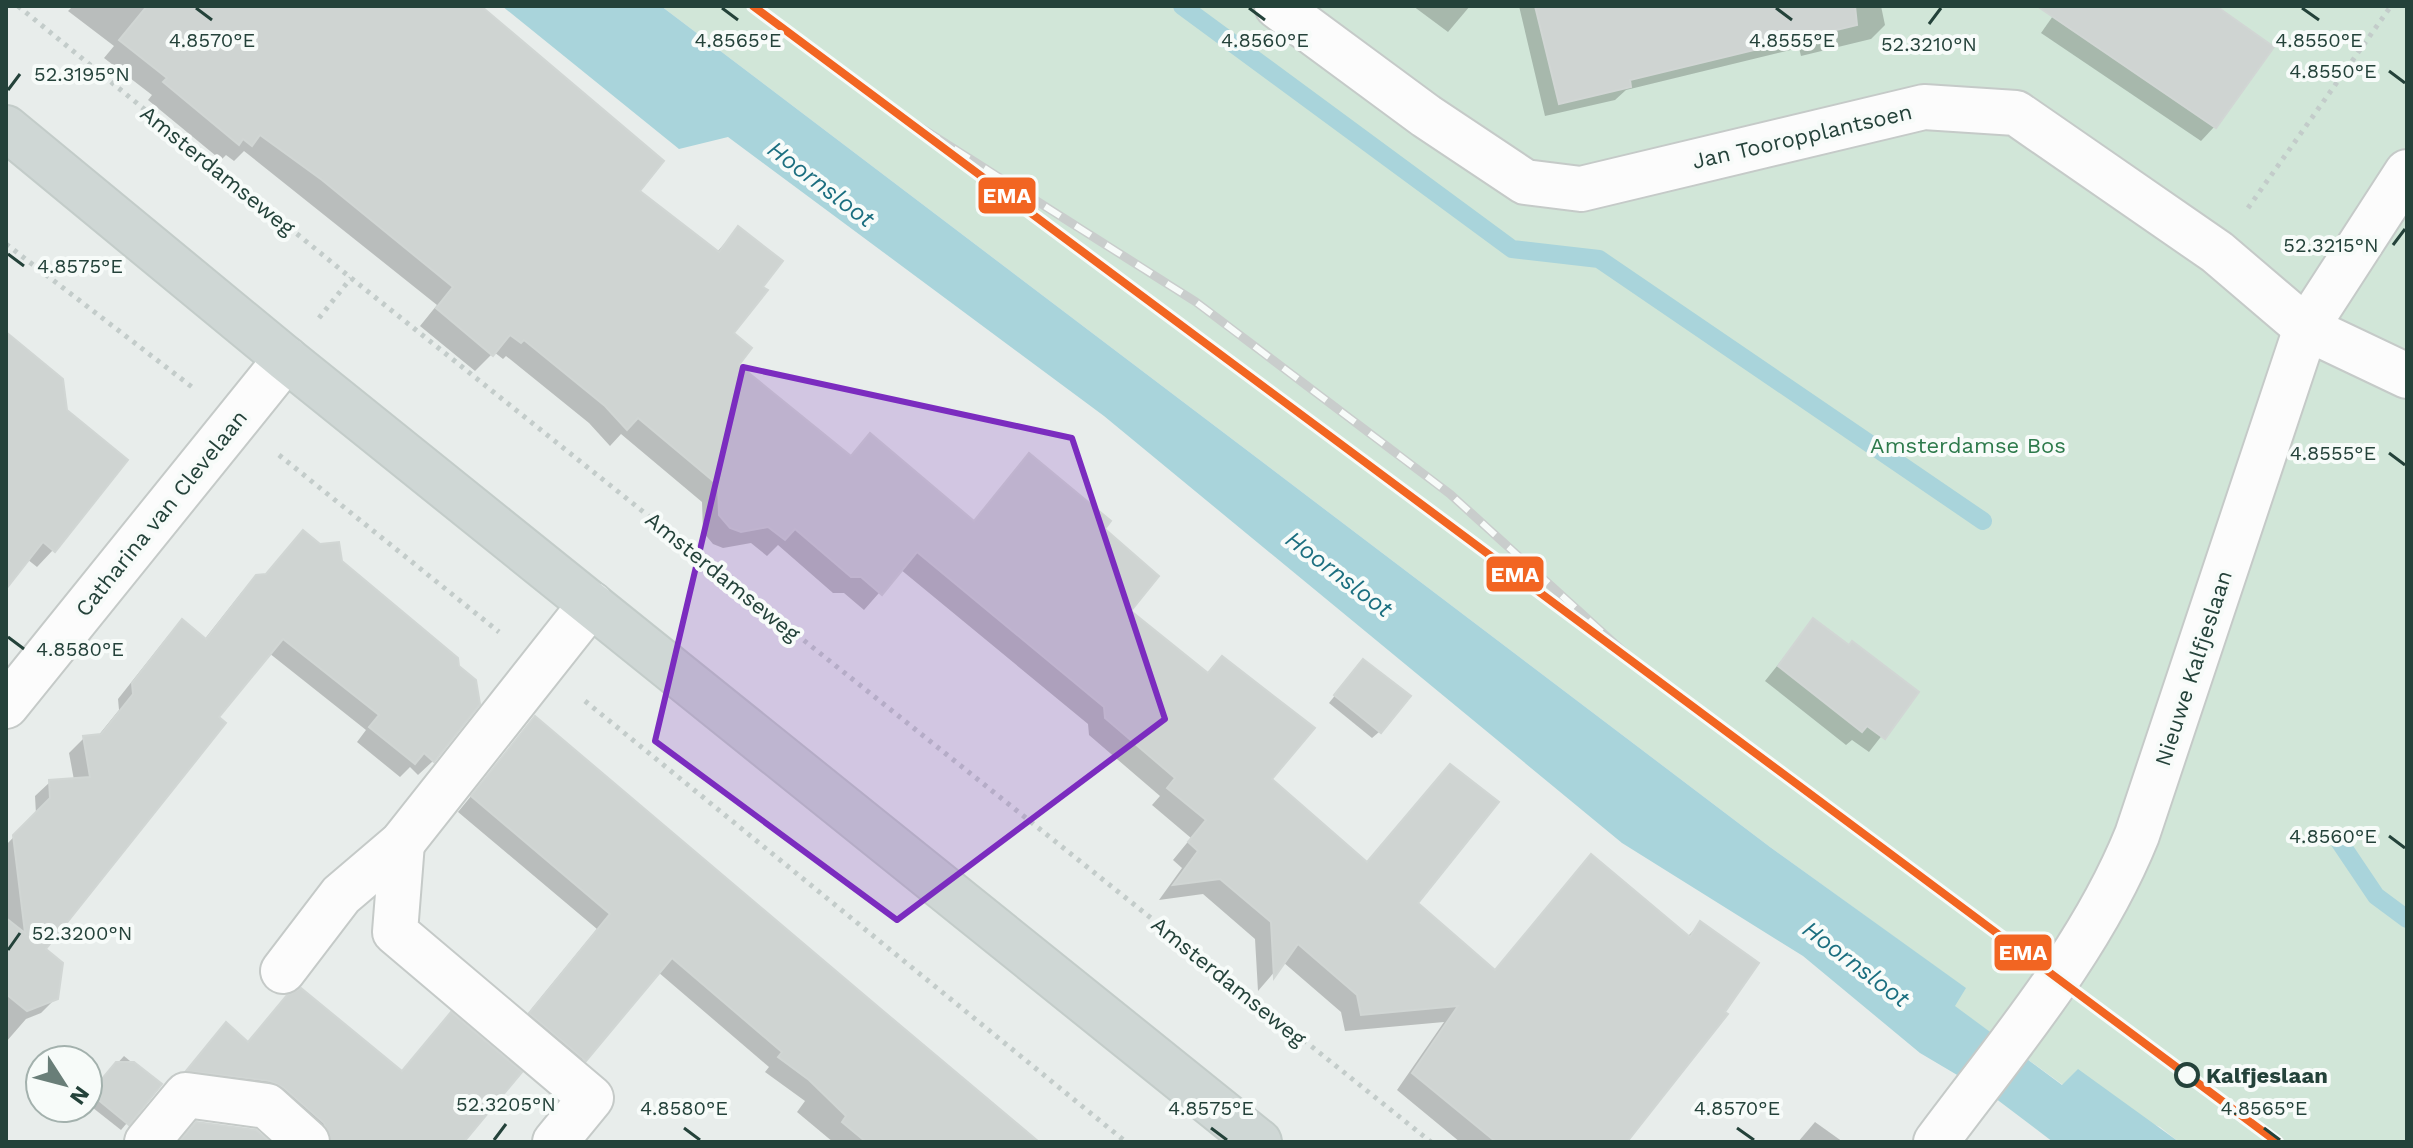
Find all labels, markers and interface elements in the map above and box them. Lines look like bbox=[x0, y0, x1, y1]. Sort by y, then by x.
text: 4.8570°E bbox=[169, 28, 255, 52]
text: 4.8565°E bbox=[694, 28, 782, 52]
text: 4.8560°E bbox=[1221, 28, 1309, 52]
text: 4.8555°E bbox=[1749, 28, 1835, 52]
text: 4.8550°E bbox=[2275, 28, 2363, 52]
text: 52.3210°N bbox=[1881, 32, 1977, 56]
text: 4.8550°E bbox=[2289, 59, 2377, 83]
text: 52.3195°N bbox=[34, 62, 130, 86]
street label: Jan Tooropplantsoen bbox=[1690, 99, 1914, 174]
street label: Amsterdamseweg bbox=[135, 100, 300, 240]
water label: Hoornsloot bbox=[762, 135, 881, 234]
line badge: EMA bbox=[977, 176, 1037, 215]
text: EMA bbox=[983, 183, 1032, 208]
text: 52.3215°N bbox=[2283, 233, 2379, 257]
text: 4.8575°E bbox=[37, 254, 123, 278]
street label: Catharina van Clevelaan bbox=[70, 405, 252, 621]
park label: Amsterdamse Bos bbox=[1870, 433, 2066, 458]
text: 4.8555°E bbox=[2290, 441, 2376, 465]
street label: Amsterdamseweg bbox=[640, 506, 805, 646]
water label: Hoornsloot bbox=[1280, 525, 1399, 624]
line badge: EMA bbox=[1485, 555, 1545, 593]
text: EMA bbox=[1491, 562, 1540, 587]
street label: Nieuwe Kalfjeslaan bbox=[2150, 567, 2237, 769]
text: 4.8580°E bbox=[36, 637, 124, 661]
text: 4.8560°E bbox=[2289, 824, 2377, 848]
street label: Amsterdamseweg bbox=[1146, 911, 1311, 1051]
water label: Hoornsloot bbox=[1797, 915, 1916, 1014]
text: 52.3200°N bbox=[32, 921, 132, 945]
line badge: EMA bbox=[1993, 933, 2053, 972]
text: EMA bbox=[1999, 940, 2048, 965]
north arrow bbox=[24, 1044, 104, 1124]
marker: Kalfjeslaan bbox=[2175, 1063, 2199, 1087]
place label: Kalfjeslaan bbox=[2206, 1063, 2328, 1088]
text: N bbox=[65, 1082, 95, 1109]
text: 52.3205°N bbox=[456, 1092, 556, 1116]
text: 4.8580°E bbox=[640, 1096, 728, 1120]
text: 4.8575°E bbox=[1168, 1096, 1254, 1120]
text: 4.8570°E bbox=[1694, 1096, 1780, 1120]
text: 4.8565°E bbox=[2220, 1096, 2308, 1120]

